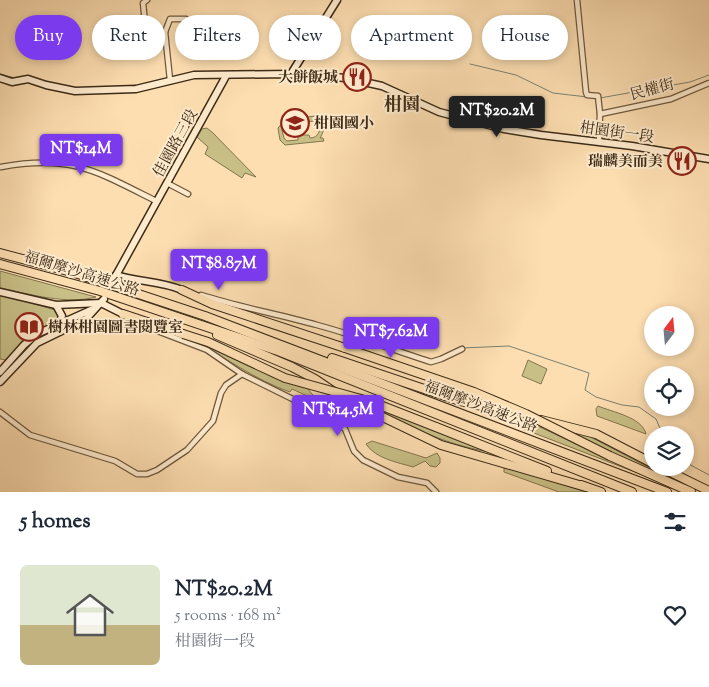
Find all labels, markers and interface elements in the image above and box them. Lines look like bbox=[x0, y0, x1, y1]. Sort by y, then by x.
chip: Buy bbox=[15, 15, 82, 60]
chip: Rent bbox=[92, 15, 165, 60]
chip: Filters bbox=[175, 15, 259, 60]
chip: New bbox=[269, 15, 341, 60]
chip: Apartment bbox=[351, 15, 472, 60]
chip: House bbox=[482, 15, 568, 60]
restaurant icon: 大餅飯城 bbox=[342, 62, 372, 92]
place label: 大餅飯城 bbox=[278, 68, 338, 89]
street label: 民權街 bbox=[628, 74, 677, 106]
district label: 柑園 bbox=[384, 93, 420, 119]
pin: NT$20.2M bbox=[445, 96, 549, 138]
text: NT$20.2M bbox=[460, 100, 534, 123]
street label: 佳園路三段 bbox=[149, 106, 204, 182]
school or university icon: 柑園國小 bbox=[280, 108, 310, 138]
place label: 柑園國小 bbox=[314, 114, 374, 135]
street label: 柑園街一段 bbox=[578, 118, 655, 149]
pin: NT$14M bbox=[40, 134, 122, 176]
text: NT$14M bbox=[51, 138, 111, 161]
restaurant icon: 瑞麟美而美 bbox=[667, 146, 697, 176]
place label: 瑞麟美而美 bbox=[588, 152, 663, 173]
street label: 福爾摩沙高速公路 bbox=[21, 247, 142, 302]
pin: NT$8.87M bbox=[167, 248, 271, 291]
text: NT$8.87M bbox=[182, 253, 256, 276]
north arrow bbox=[644, 306, 694, 356]
map controls bbox=[644, 306, 694, 476]
library icon: 樹林柑園圖書閱覽室 bbox=[14, 312, 44, 342]
pin: NT$7.62M bbox=[339, 316, 443, 359]
place label: 樹林柑園圖書閱覽室 bbox=[48, 318, 183, 339]
text: NT$7.62M bbox=[354, 321, 428, 344]
button: locate bbox=[644, 366, 694, 416]
street label: 福爾摩沙高速公路 bbox=[421, 376, 540, 439]
pin: NT$14.5M bbox=[286, 394, 390, 437]
text: NT$14.5M bbox=[303, 399, 373, 422]
button: layers bbox=[644, 426, 694, 476]
text: 5 homes bbox=[20, 507, 90, 537]
icon: filters bbox=[661, 508, 689, 536]
text: NT$20.2M bbox=[175, 575, 273, 605]
icon: home bbox=[60, 585, 120, 645]
icon: heart bbox=[661, 601, 689, 629]
text: 5 rooms · 168 m² bbox=[175, 605, 281, 628]
text: 柑園街一段 bbox=[175, 631, 255, 654]

